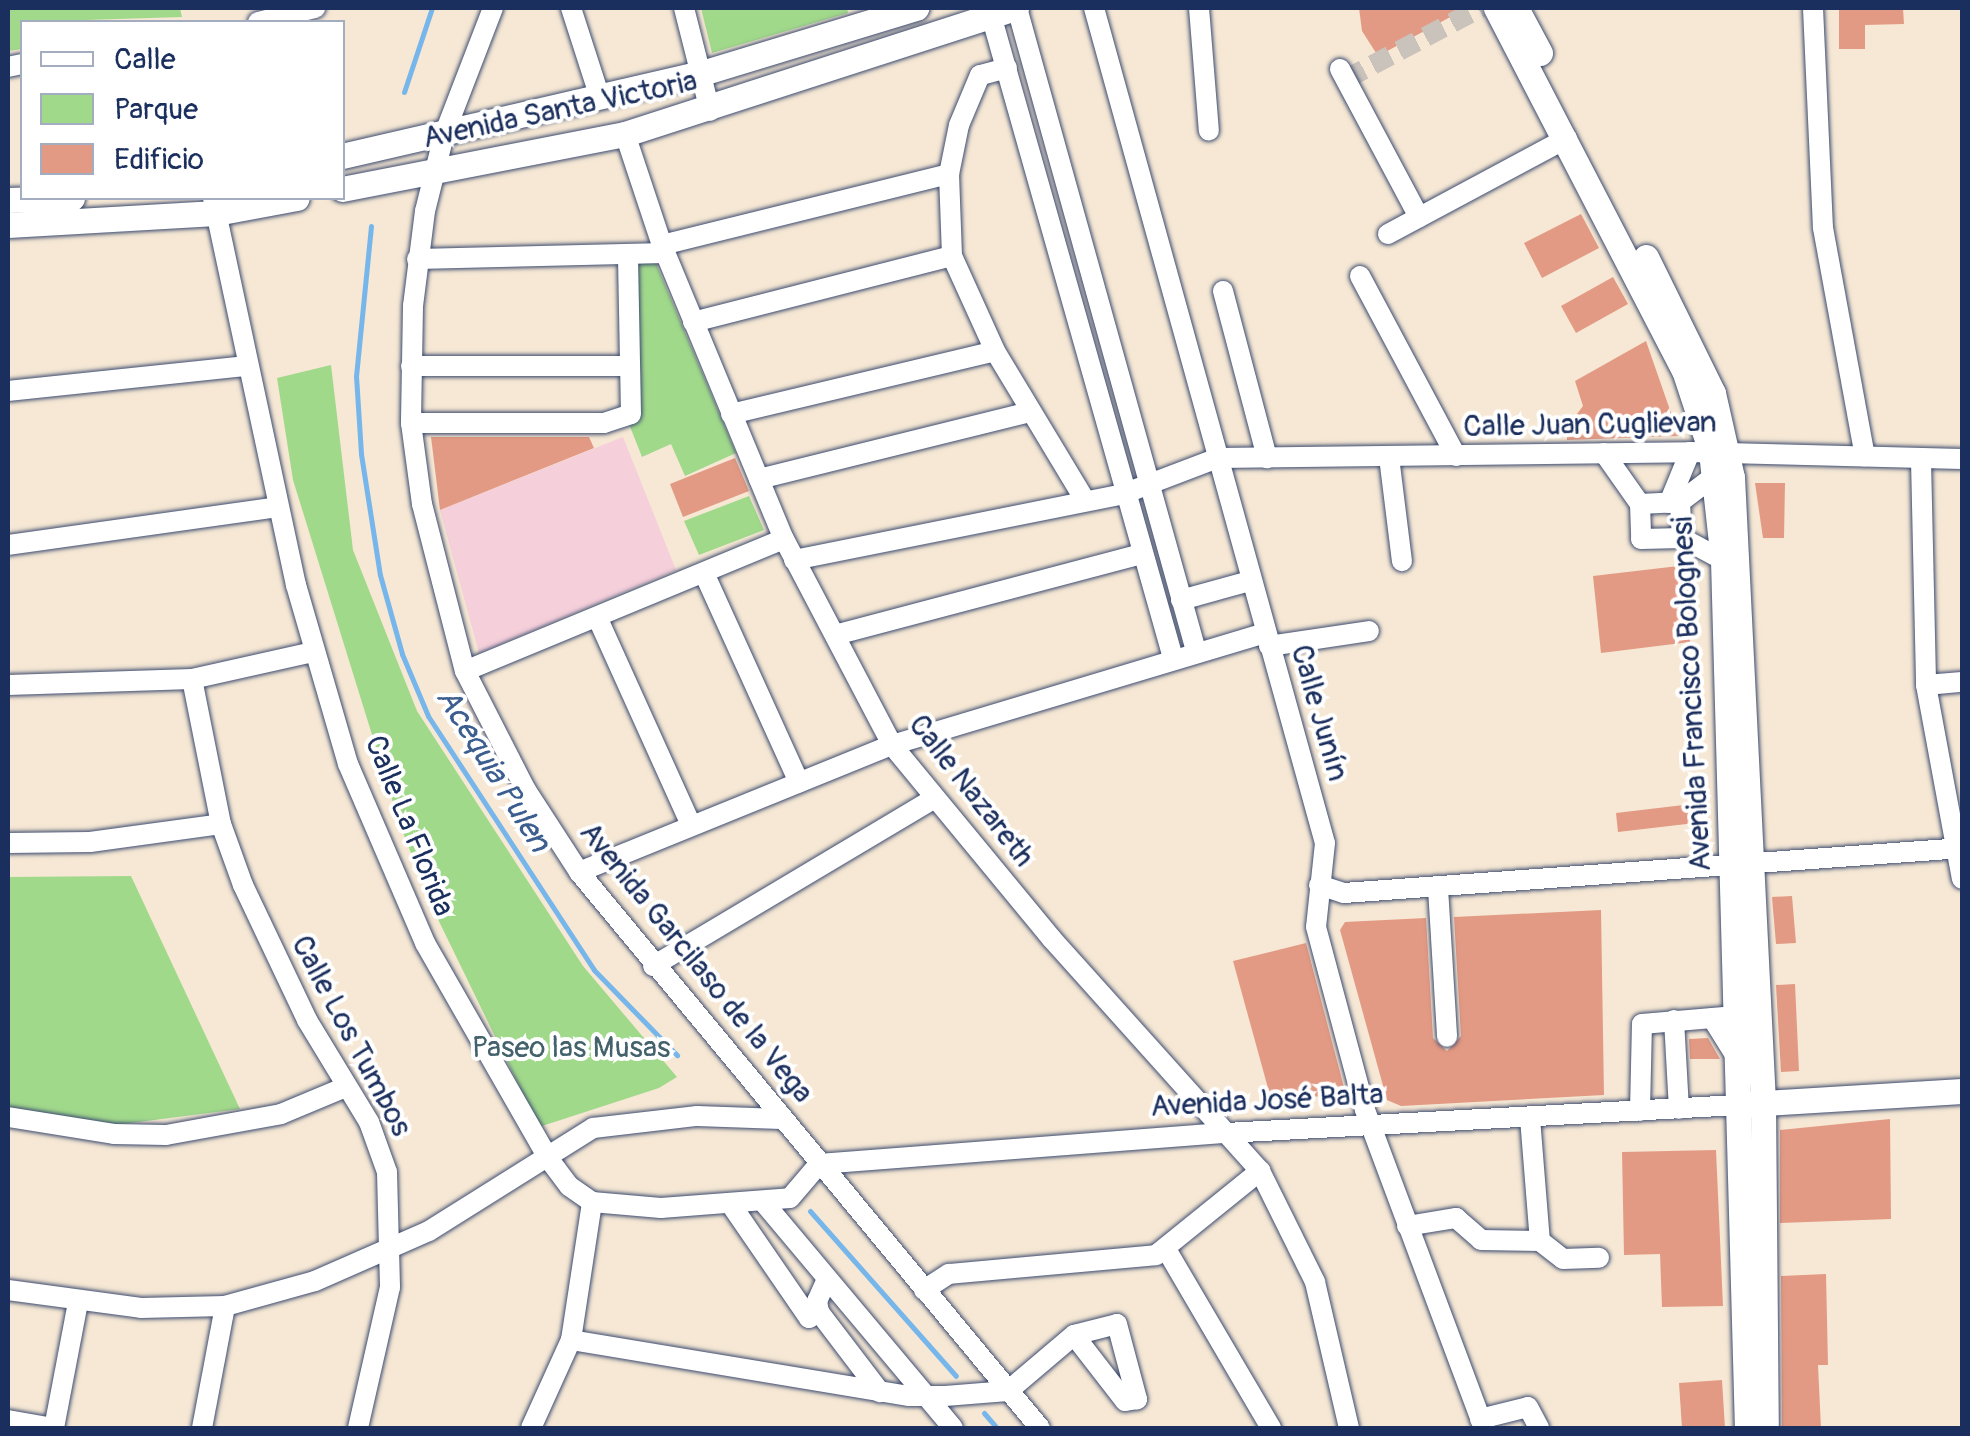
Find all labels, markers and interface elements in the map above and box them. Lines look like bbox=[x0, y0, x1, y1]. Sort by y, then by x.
legend bbox=[20, 20, 345, 200]
text: Calle bbox=[114, 41, 176, 78]
street label: Avenida Santa Victoria bbox=[420, 63, 700, 157]
text: Parque bbox=[114, 91, 198, 128]
text: Edificio bbox=[114, 141, 204, 178]
street label: Calle Juan Cuglievan bbox=[1463, 405, 1717, 445]
street label: Avenida Francisco Bolognesi bbox=[1665, 516, 1719, 872]
street label: Calle Junín bbox=[1282, 641, 1356, 785]
water label: Acequia Pulen bbox=[427, 681, 559, 859]
street label: Calle Nazareth bbox=[901, 708, 1041, 874]
street label: Calle La Florida bbox=[356, 731, 462, 921]
street label: Avenida Garcilaso de la Vega bbox=[572, 815, 820, 1111]
street label: Calle Los Tumbos bbox=[283, 930, 419, 1142]
park label: Paseo las Musas bbox=[472, 1030, 670, 1066]
street label: Avenida José Balta bbox=[1150, 1077, 1384, 1125]

